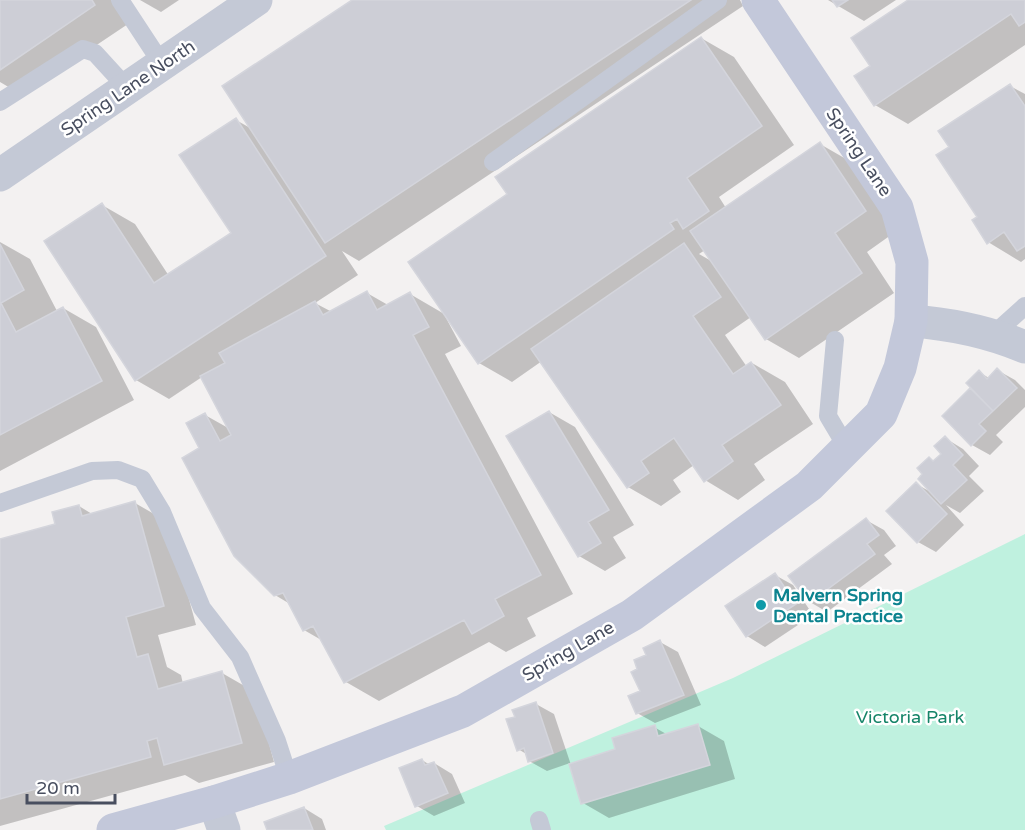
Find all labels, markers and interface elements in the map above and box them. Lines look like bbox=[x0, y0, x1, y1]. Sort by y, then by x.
street label: Spring Lane North bbox=[57, 35, 199, 141]
street label: Spring Lane bbox=[821, 103, 897, 201]
place label: Malvern Spring Dental Practice bbox=[773, 584, 903, 627]
marker: Malvern Spring Dental Practice bbox=[754, 598, 768, 612]
street label: Spring Lane bbox=[518, 616, 618, 686]
park label: Victoria Park bbox=[856, 706, 965, 728]
scale bar bbox=[27, 767, 116, 805]
text: 20 m bbox=[36, 777, 80, 799]

